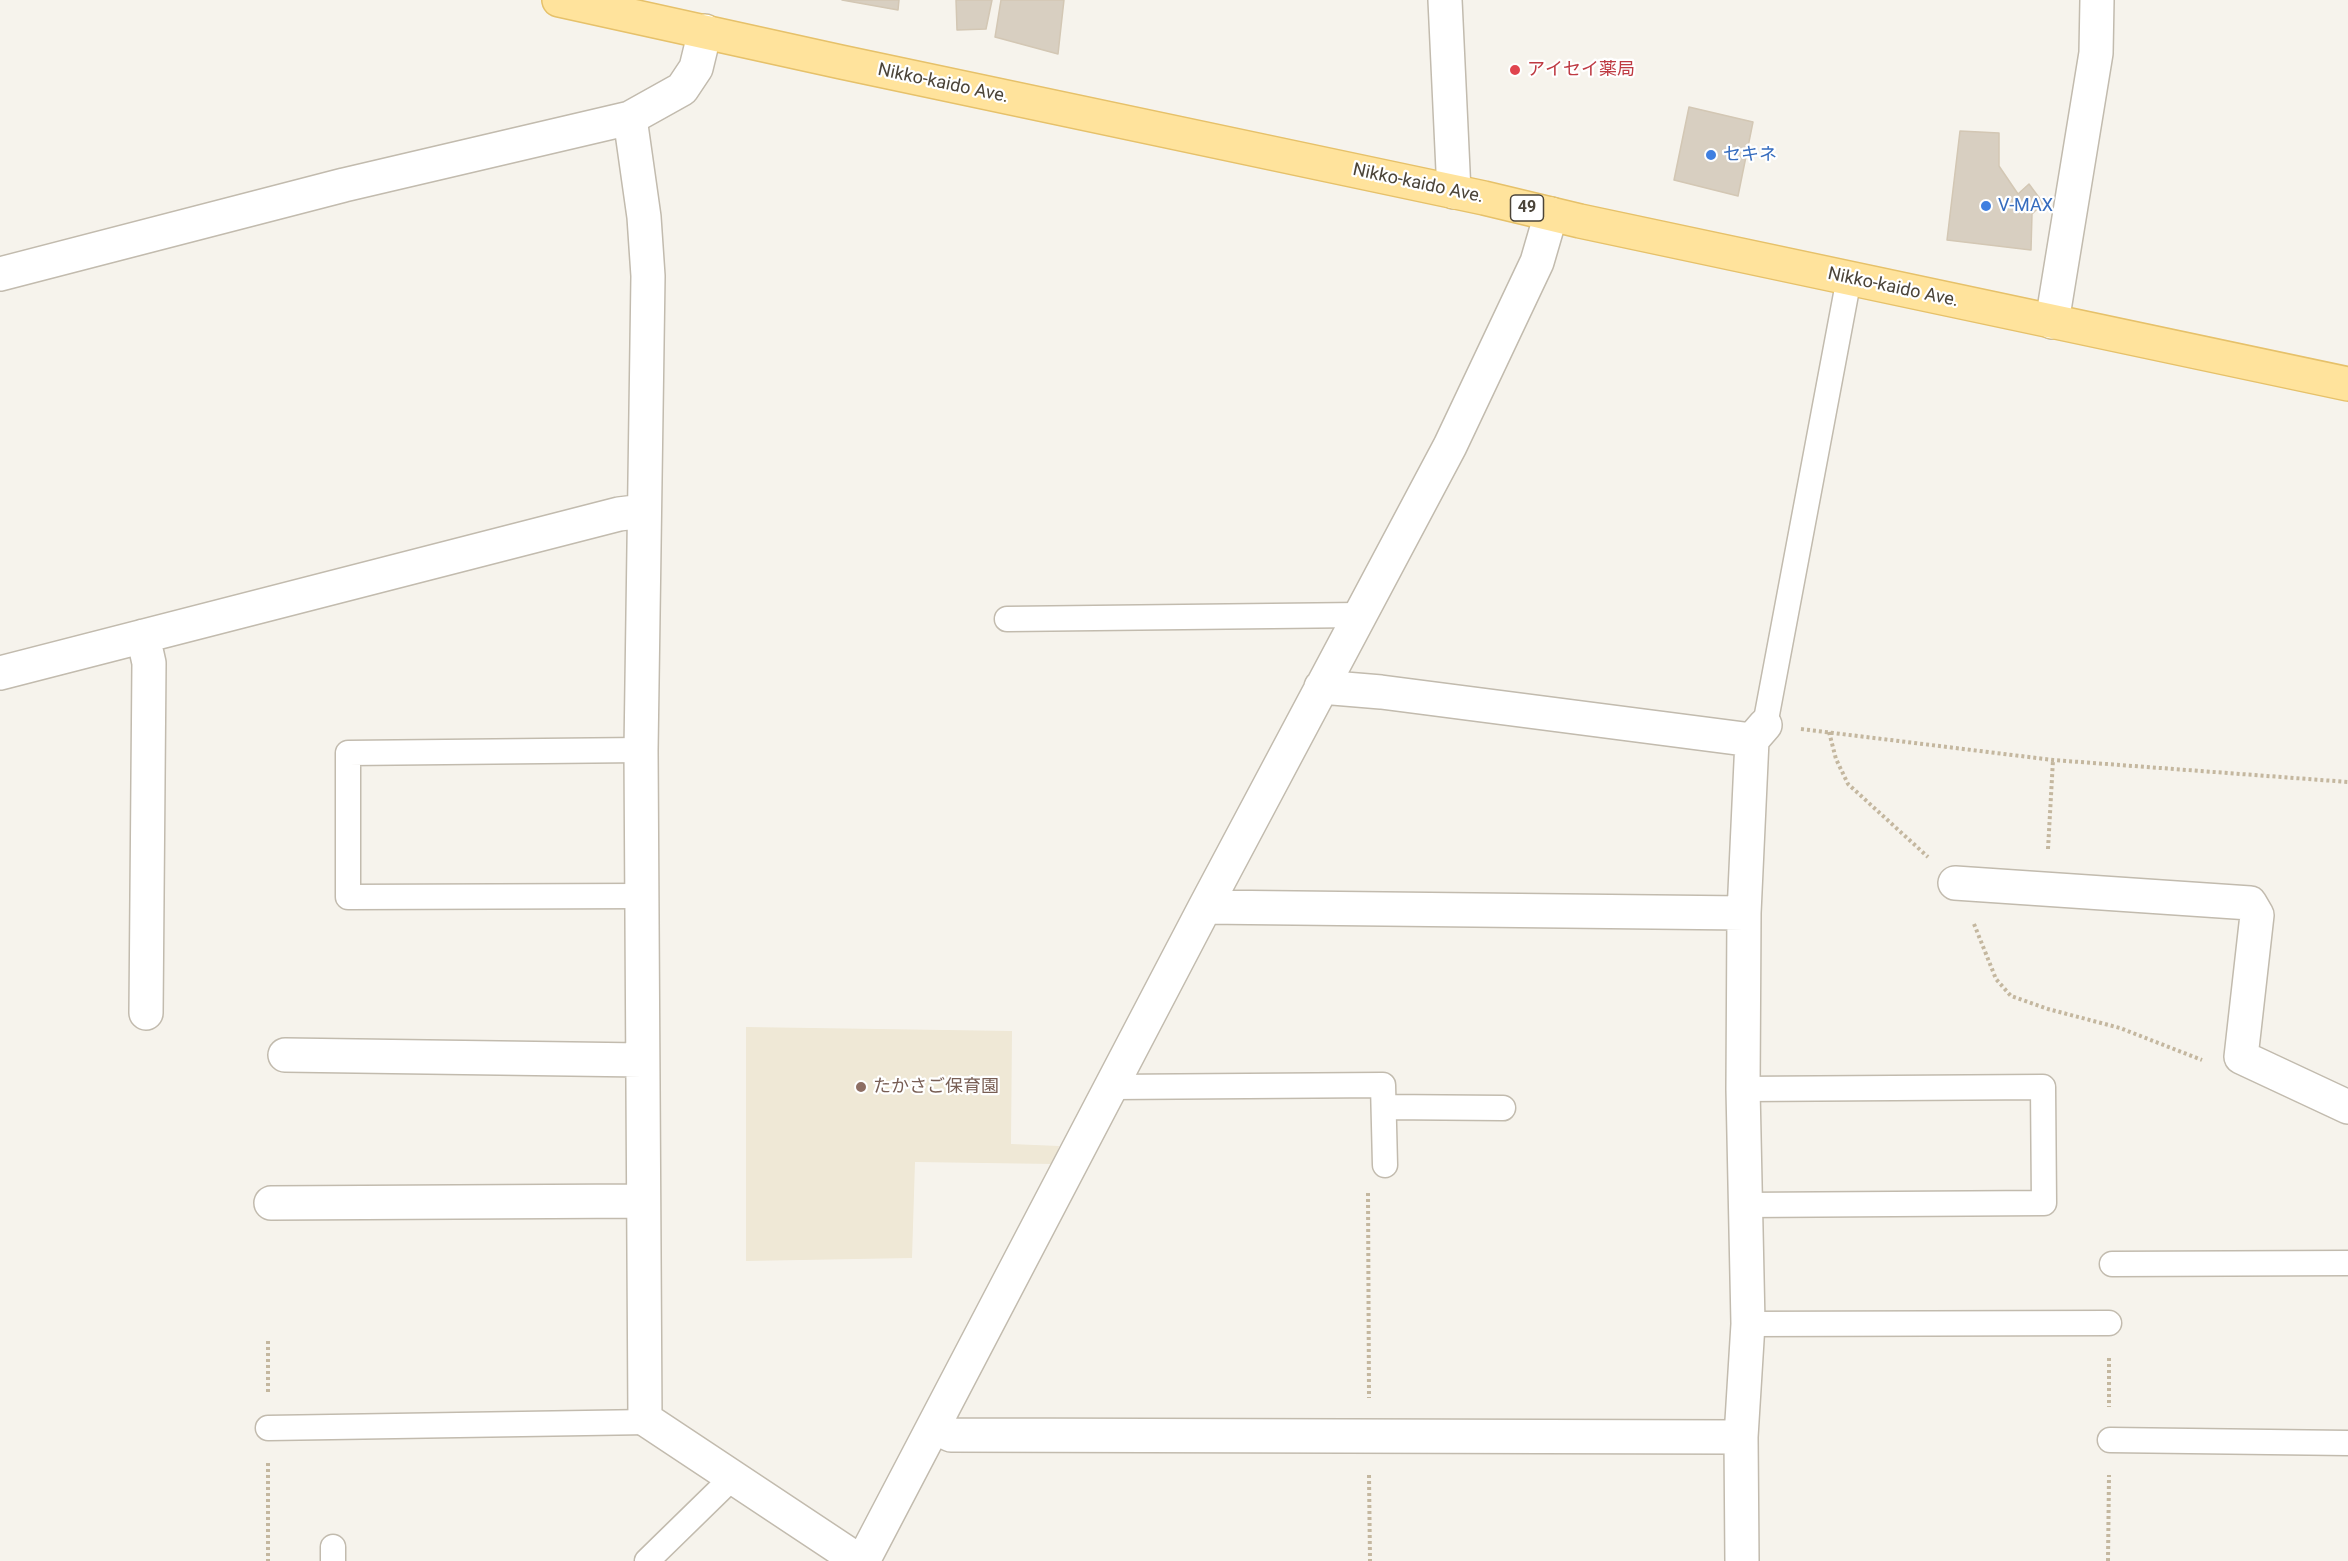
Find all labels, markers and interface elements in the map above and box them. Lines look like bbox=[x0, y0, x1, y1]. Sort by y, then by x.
place label: アイセイ薬局 bbox=[1527, 59, 1635, 81]
street label: Nikko-kaido Ave. bbox=[876, 60, 1010, 108]
marker: アイセイ薬局 bbox=[1508, 63, 1522, 77]
place label: セキネ bbox=[1723, 144, 1777, 166]
marker: セキネ bbox=[1704, 148, 1718, 162]
street label: Nikko-kaido Ave. bbox=[1351, 160, 1485, 208]
road number: 49 bbox=[1510, 195, 1544, 221]
place label: V-MAX bbox=[1998, 195, 2053, 217]
marker: V-MAX bbox=[1979, 199, 1993, 213]
street label: Nikko-kaido Ave. bbox=[1826, 264, 1960, 312]
place label: たかさご保育園 bbox=[873, 1076, 999, 1098]
marker: たかさご保育園 bbox=[854, 1080, 868, 1094]

